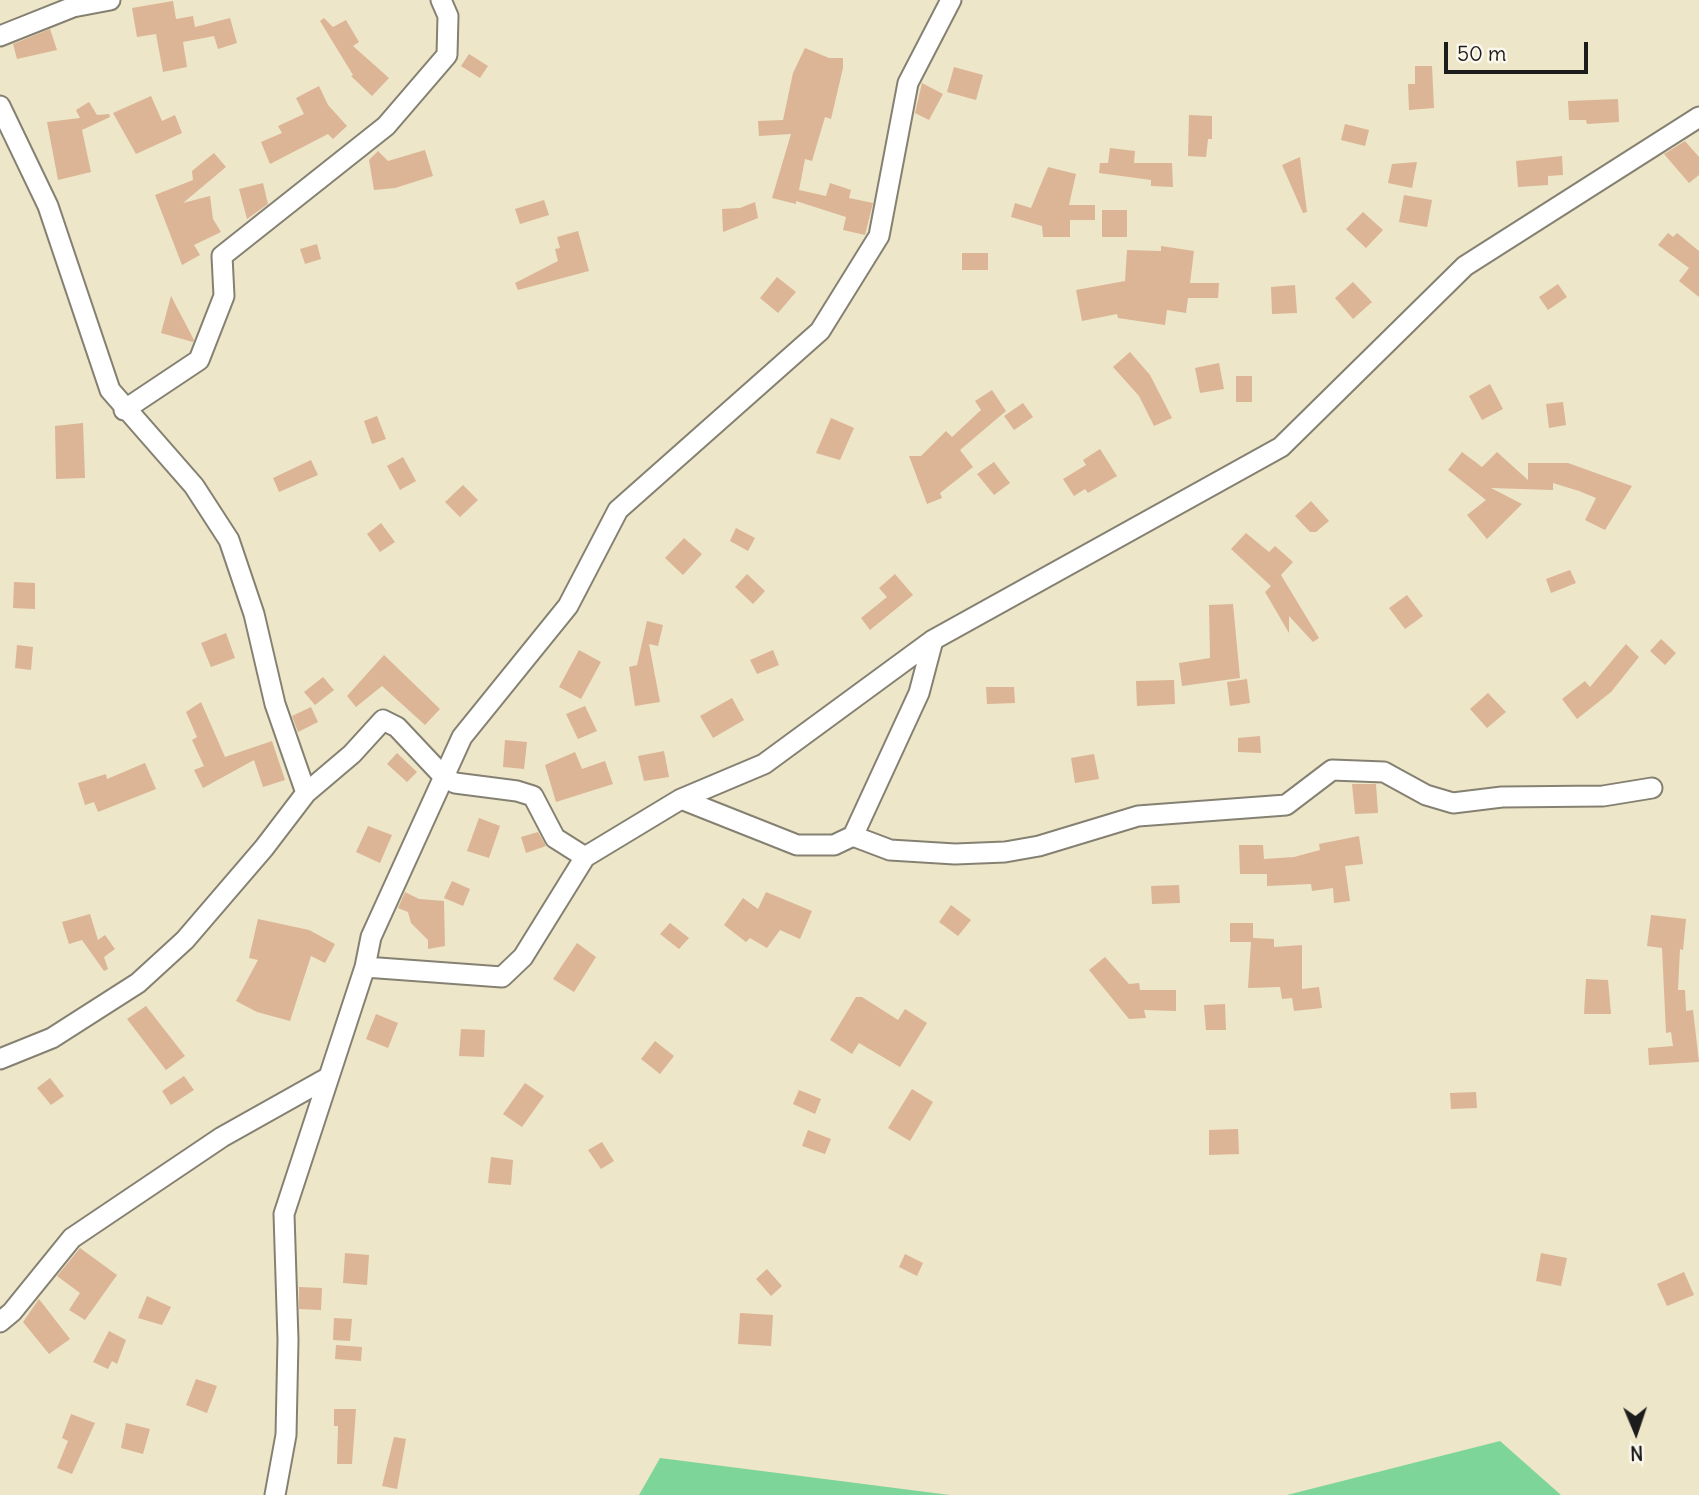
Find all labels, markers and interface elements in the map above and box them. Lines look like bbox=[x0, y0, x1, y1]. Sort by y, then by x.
scale bar bbox=[1447, 28, 1590, 72]
text: 50 m bbox=[1457, 40, 1506, 67]
north arrow bbox=[1601, 1397, 1671, 1467]
text: N bbox=[1630, 1441, 1644, 1465]

